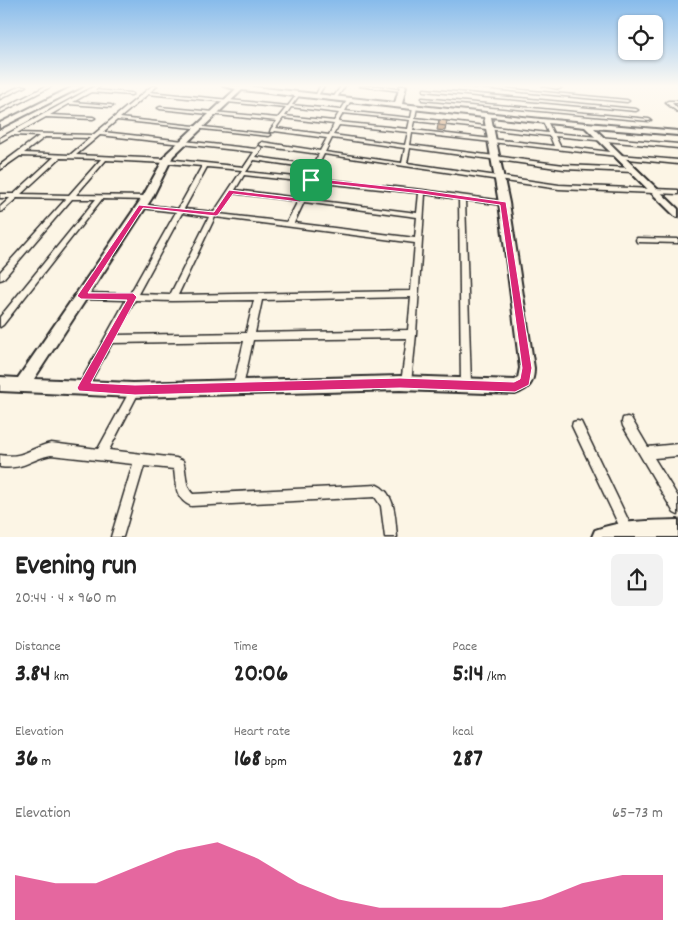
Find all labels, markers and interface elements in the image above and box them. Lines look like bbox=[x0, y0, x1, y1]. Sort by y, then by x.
map controls bbox=[618, 15, 663, 60]
button: locate bbox=[618, 15, 663, 60]
pin bbox=[290, 159, 332, 201]
icon: arrive bbox=[297, 166, 325, 194]
text: Evening run bbox=[15, 548, 137, 588]
button: share bbox=[611, 554, 663, 606]
text: 20:44 · 4 × 960 m bbox=[15, 587, 116, 610]
text: Distance bbox=[15, 637, 61, 657]
text: Time bbox=[234, 637, 258, 657]
text: Pace bbox=[452, 637, 477, 657]
text: 3.84 bbox=[15, 657, 51, 693]
text: 20:06 bbox=[234, 657, 288, 693]
text: 5:14 bbox=[452, 657, 484, 693]
text: km bbox=[51, 667, 69, 687]
text: /km bbox=[484, 667, 506, 687]
text: Elevation bbox=[15, 722, 64, 742]
text: Heart rate bbox=[234, 722, 290, 742]
text: kcal bbox=[452, 722, 474, 742]
text: 36 bbox=[15, 742, 38, 778]
text: 168 bbox=[234, 742, 261, 778]
text: 287 bbox=[452, 742, 483, 778]
text: m bbox=[38, 752, 51, 772]
text: bpm bbox=[261, 752, 287, 772]
text: Elevation bbox=[15, 802, 71, 825]
text: 65–73 m bbox=[612, 802, 663, 825]

